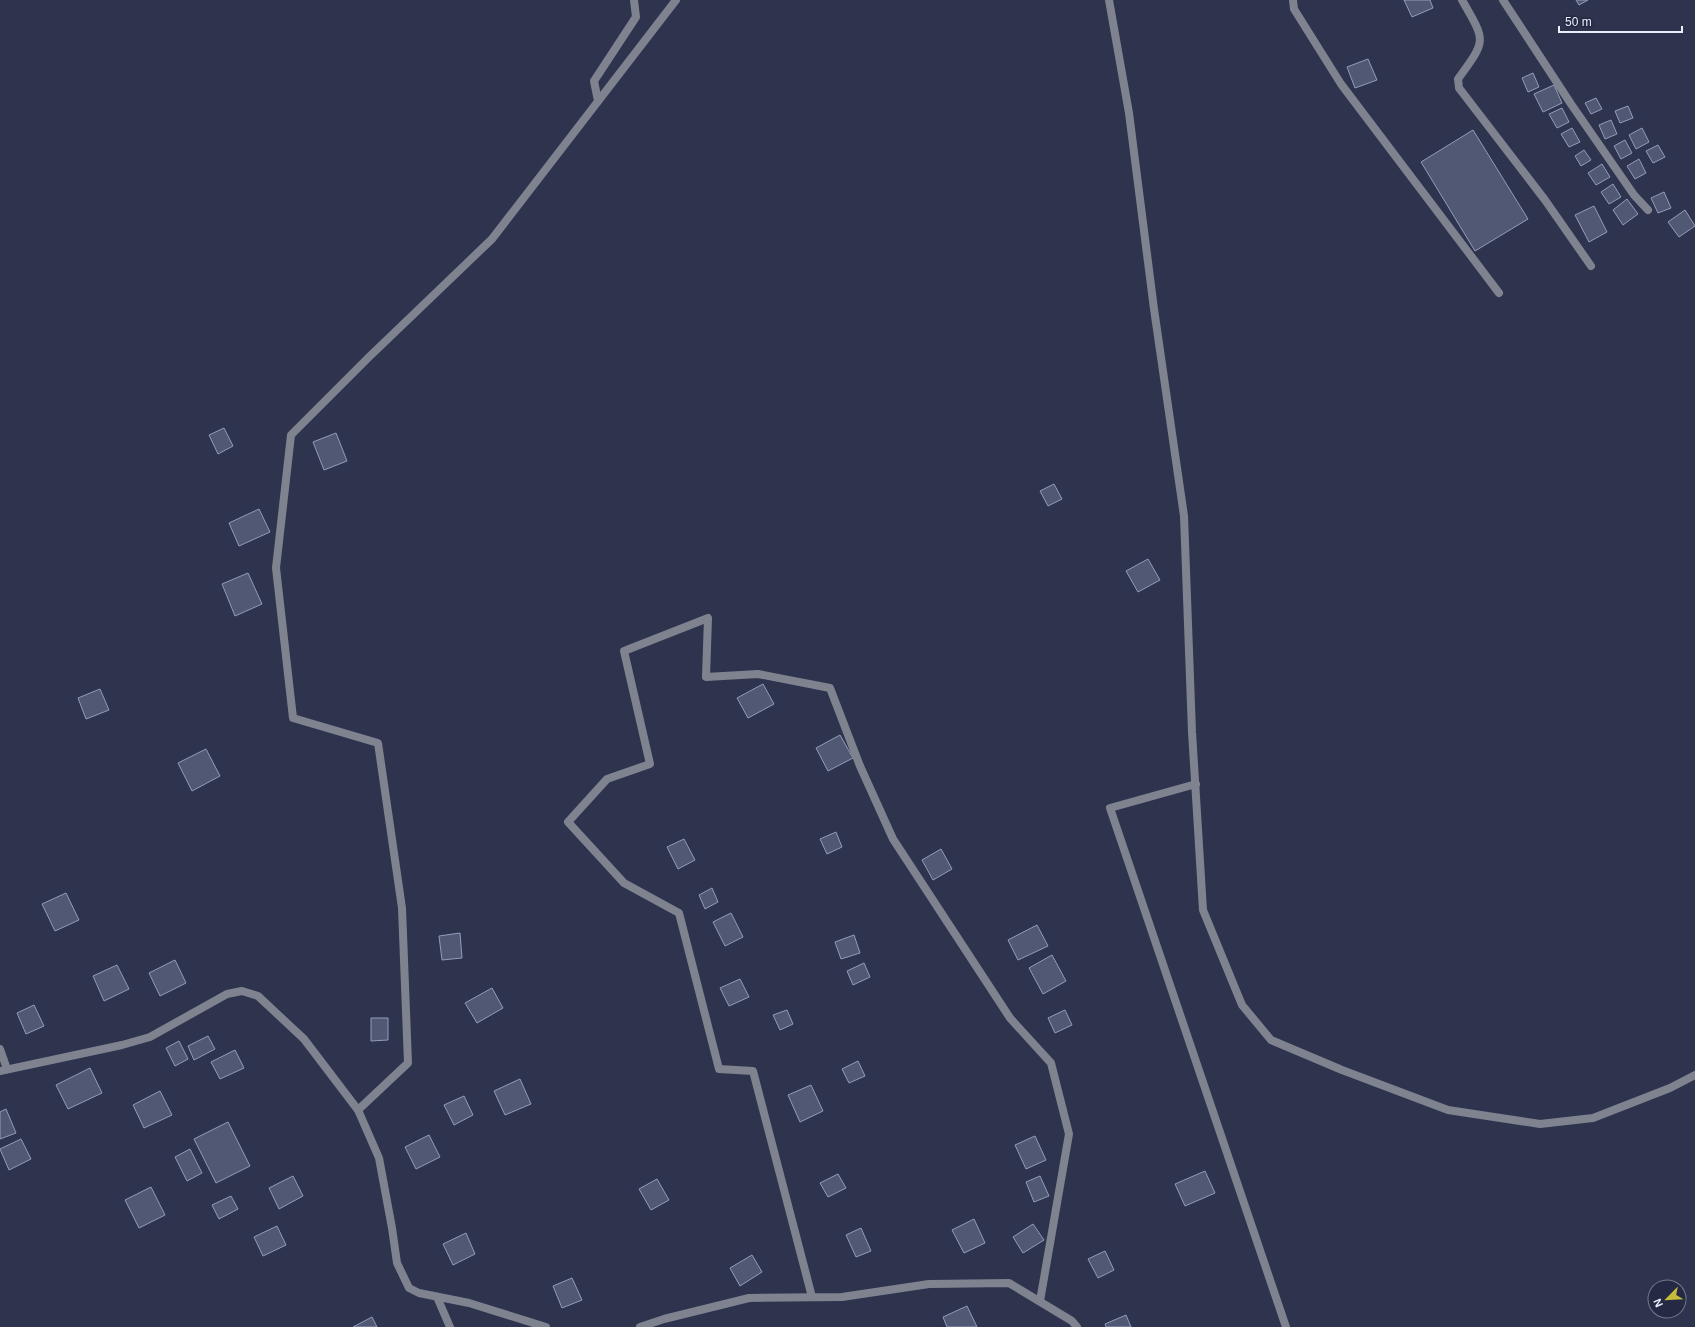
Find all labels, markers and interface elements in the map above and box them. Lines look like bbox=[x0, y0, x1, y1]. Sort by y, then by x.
scale bar bbox=[1559, 8, 1682, 34]
text: 50 m bbox=[1565, 15, 1592, 29]
north arrow bbox=[1647, 1279, 1687, 1319]
text: N bbox=[1651, 1297, 1665, 1309]

